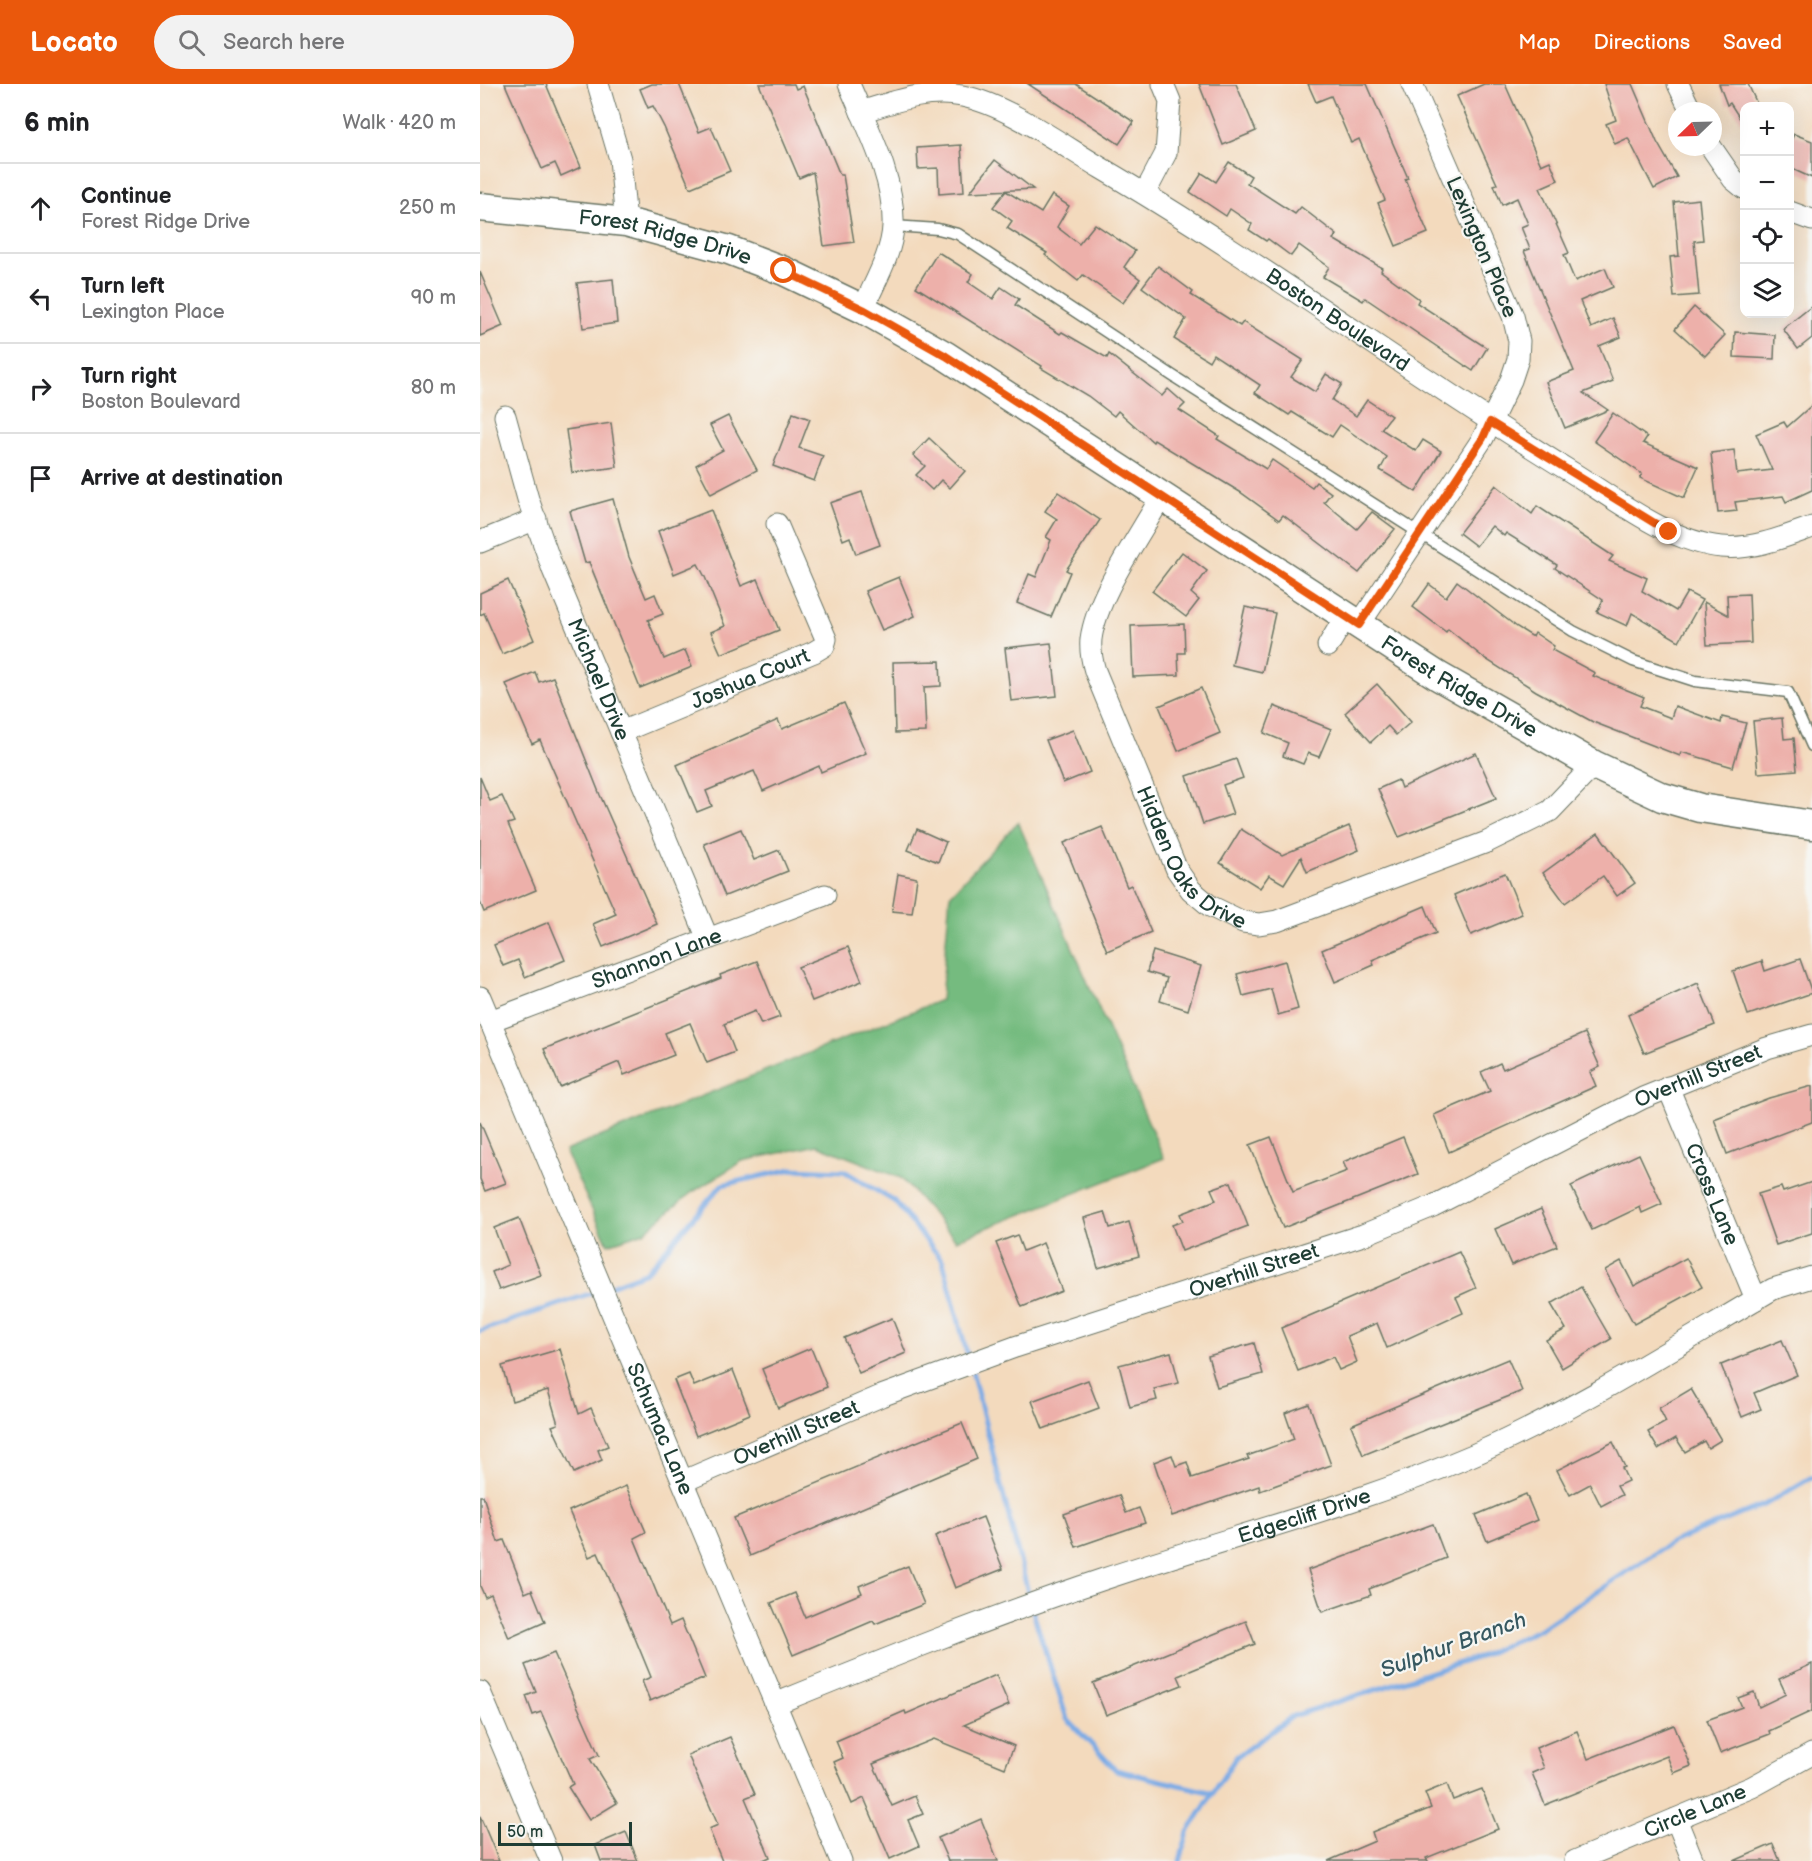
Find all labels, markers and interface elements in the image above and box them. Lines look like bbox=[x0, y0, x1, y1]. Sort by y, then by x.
search box bbox=[154, 15, 574, 69]
text: Locato bbox=[30, 26, 118, 59]
icon: search bbox=[175, 26, 208, 59]
text: Search here bbox=[223, 29, 345, 56]
text: Map bbox=[1518, 30, 1561, 55]
text: Directions bbox=[1594, 30, 1690, 55]
text: Saved bbox=[1723, 30, 1782, 55]
north arrow bbox=[1668, 102, 1722, 156]
map controls bbox=[1740, 102, 1794, 318]
button: + bbox=[1740, 102, 1794, 156]
text: 6 min bbox=[24, 108, 90, 139]
text: Walk · 420 m bbox=[343, 111, 456, 135]
button: − bbox=[1740, 156, 1794, 210]
street label: Lexington Place bbox=[1441, 173, 1523, 322]
text: Continue bbox=[81, 183, 171, 210]
icon: ahead bbox=[24, 192, 57, 225]
text: 250 m bbox=[399, 196, 456, 220]
street label: Forest Ridge Drive bbox=[577, 205, 755, 270]
text: Forest Ridge Drive bbox=[81, 210, 250, 234]
button: locate bbox=[1740, 210, 1794, 264]
route start bbox=[770, 257, 796, 283]
street label: Boston Boulevard bbox=[1261, 263, 1414, 377]
button: layers bbox=[1740, 264, 1794, 318]
text: Turn left bbox=[81, 273, 165, 300]
icon: left bbox=[24, 282, 57, 315]
text: 90 m bbox=[411, 286, 456, 310]
text: Lexington Place bbox=[81, 300, 225, 324]
text: Turn right bbox=[81, 363, 177, 390]
icon: right bbox=[24, 372, 57, 405]
text: 80 m bbox=[411, 376, 456, 400]
text: Boston Boulevard bbox=[81, 390, 241, 414]
icon: arrive bbox=[24, 462, 57, 495]
text: Arrive at destination bbox=[81, 465, 283, 492]
route end bbox=[1655, 518, 1681, 544]
street label: Michael Drive bbox=[562, 615, 635, 744]
street label: Forest Ridge Drive bbox=[1376, 630, 1542, 743]
street label: Joshua Court bbox=[687, 643, 814, 715]
street label: Hidden Oaks Drive bbox=[1131, 782, 1250, 935]
street label: Shannon Lane bbox=[588, 923, 725, 995]
street label: Overhill Street bbox=[1630, 1039, 1766, 1113]
street label: Cross Lane bbox=[1680, 1140, 1744, 1249]
street label: Overhill Street bbox=[1186, 1238, 1322, 1303]
street label: Schumac Lane bbox=[621, 1359, 699, 1499]
street label: Overhill Street bbox=[729, 1395, 864, 1471]
street label: Edgecliff Drive bbox=[1235, 1483, 1374, 1549]
water label: Sulphur Branch bbox=[1377, 1606, 1530, 1684]
street label: Circle Lane bbox=[1640, 1779, 1750, 1844]
scale bar bbox=[498, 1819, 632, 1846]
text: 50 m bbox=[507, 1823, 543, 1842]

